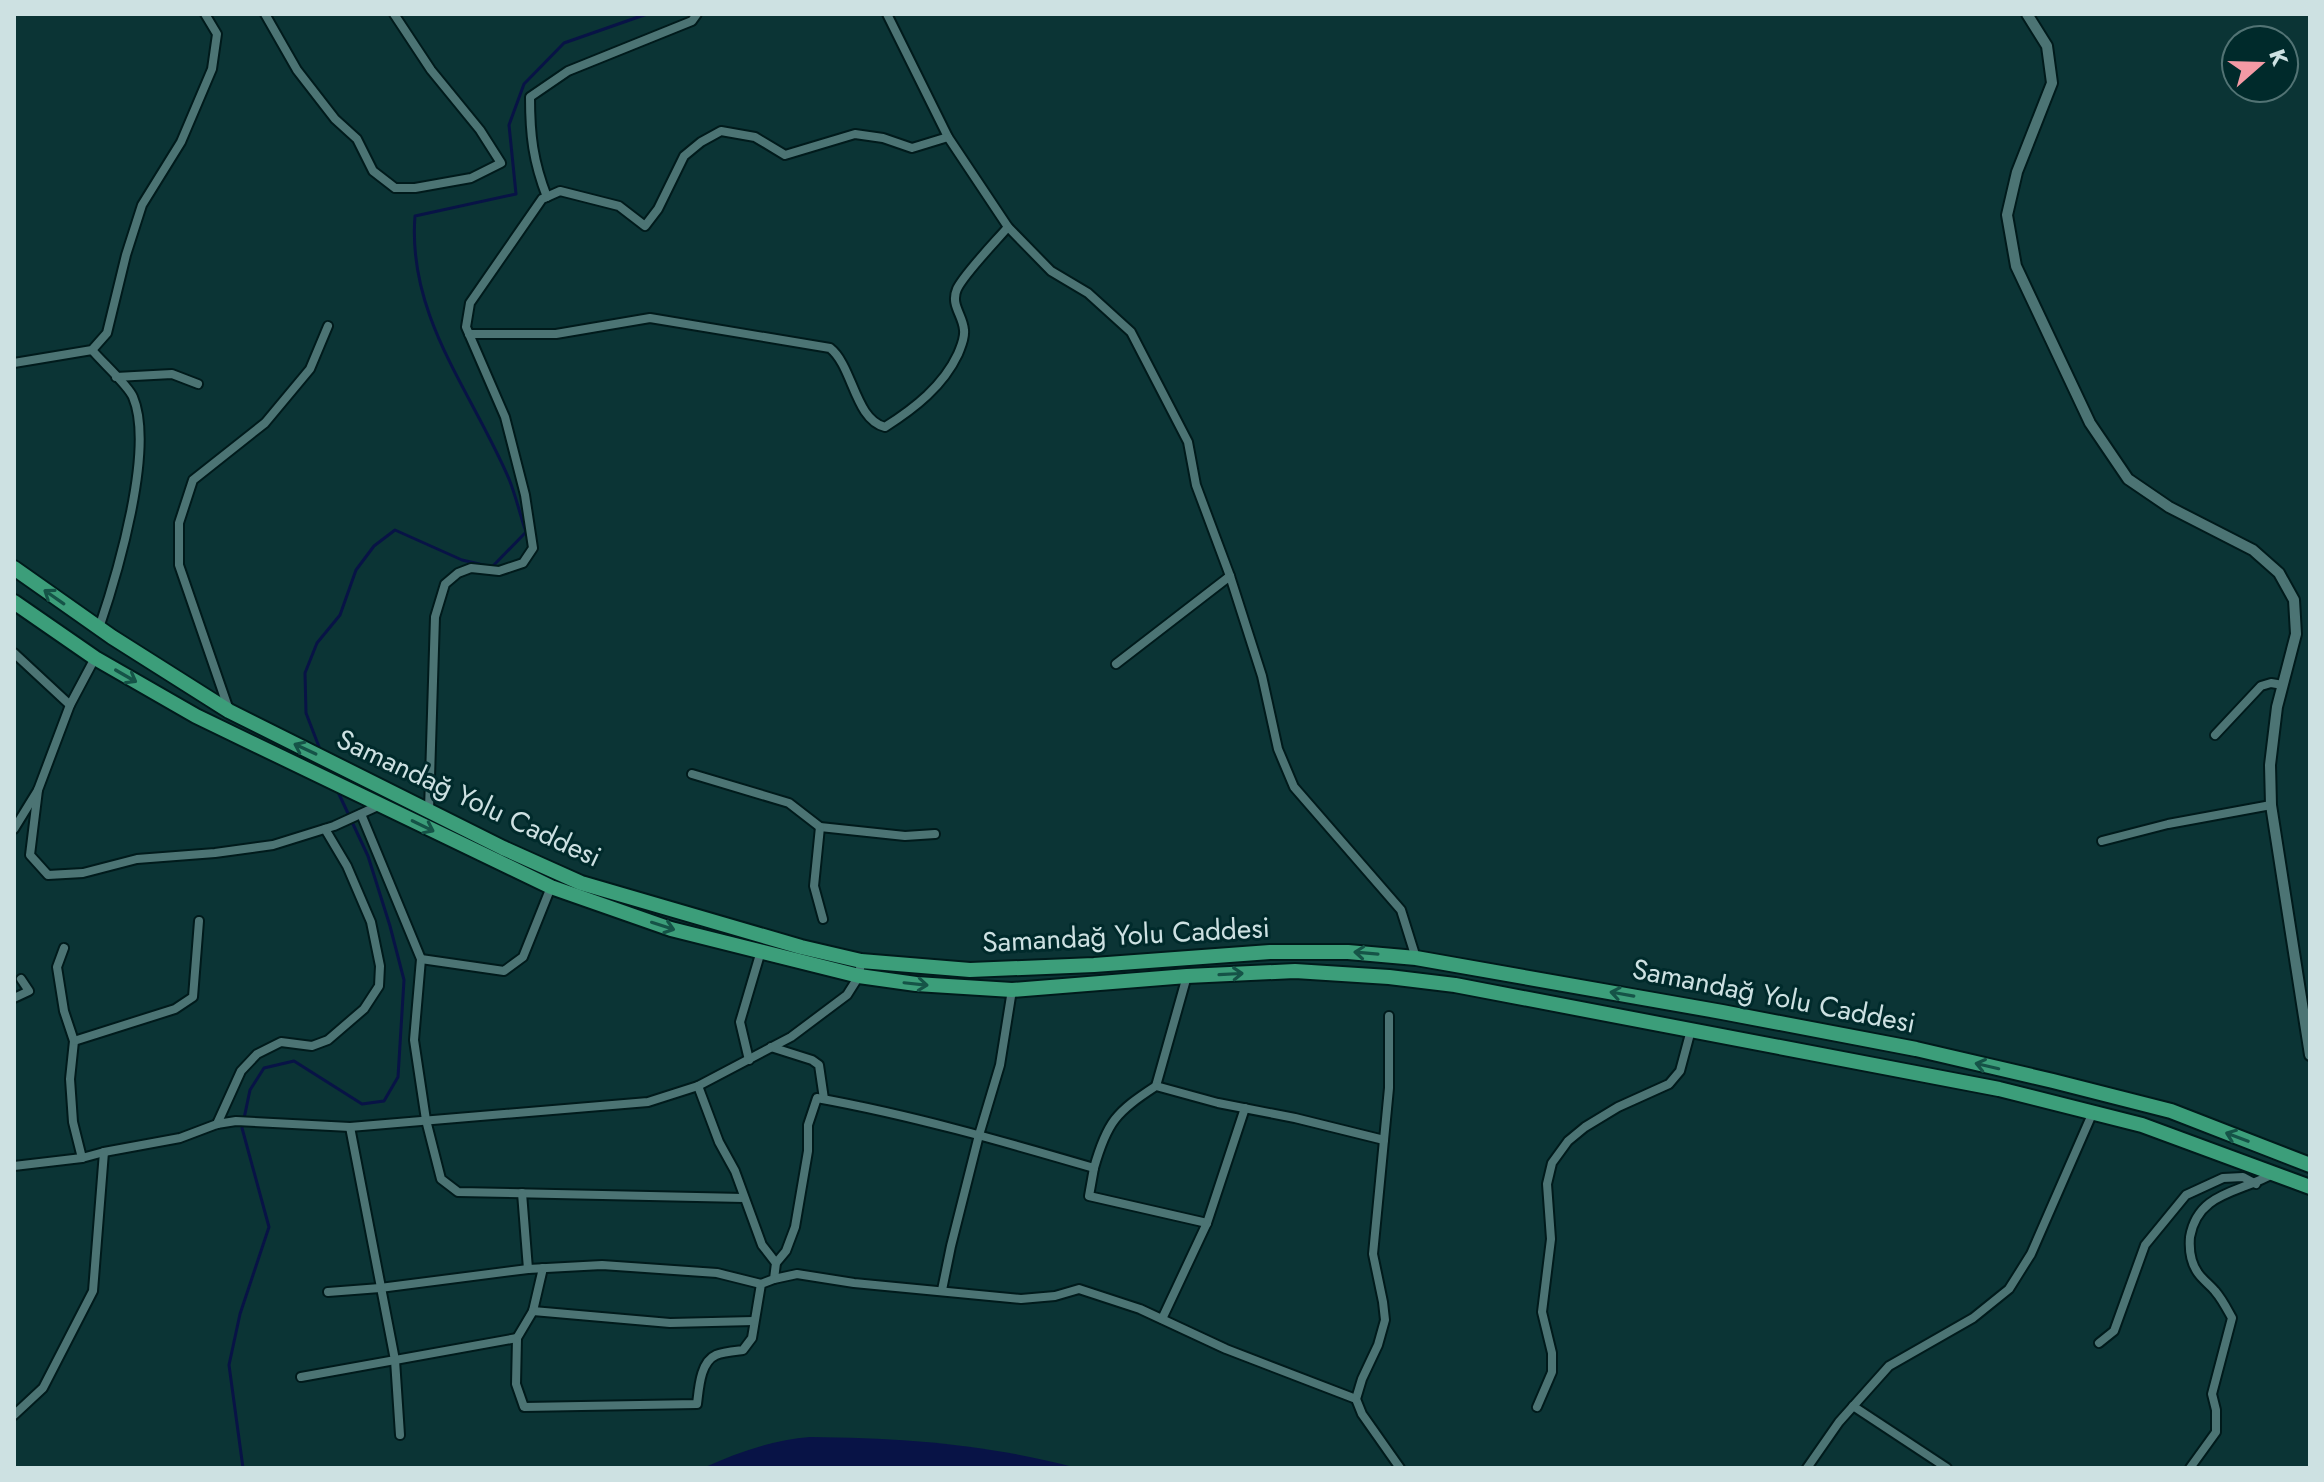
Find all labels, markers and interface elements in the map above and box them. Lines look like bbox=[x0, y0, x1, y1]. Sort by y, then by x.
north arrow bbox=[2220, 24, 2300, 104]
text: K bbox=[2261, 44, 2297, 70]
one-way arrow bbox=[43, 589, 65, 605]
one-way arrow bbox=[114, 668, 137, 684]
street label: Samandağ Yolu Caddesi bbox=[330, 719, 608, 877]
one-way arrow bbox=[293, 741, 317, 756]
one-way arrow bbox=[411, 819, 435, 834]
street label: Samandağ Yolu Caddesi bbox=[981, 907, 1271, 963]
one-way arrow bbox=[650, 920, 675, 935]
one-way arrow bbox=[1353, 945, 1380, 960]
street label: Samandağ Yolu Caddesi bbox=[1629, 948, 1919, 1044]
one-way arrow bbox=[1217, 966, 1244, 981]
one-way arrow bbox=[902, 976, 929, 991]
one-way arrow bbox=[1610, 986, 1636, 1001]
one-way arrow bbox=[1975, 1058, 2001, 1073]
one-way arrow bbox=[2225, 1129, 2250, 1143]

